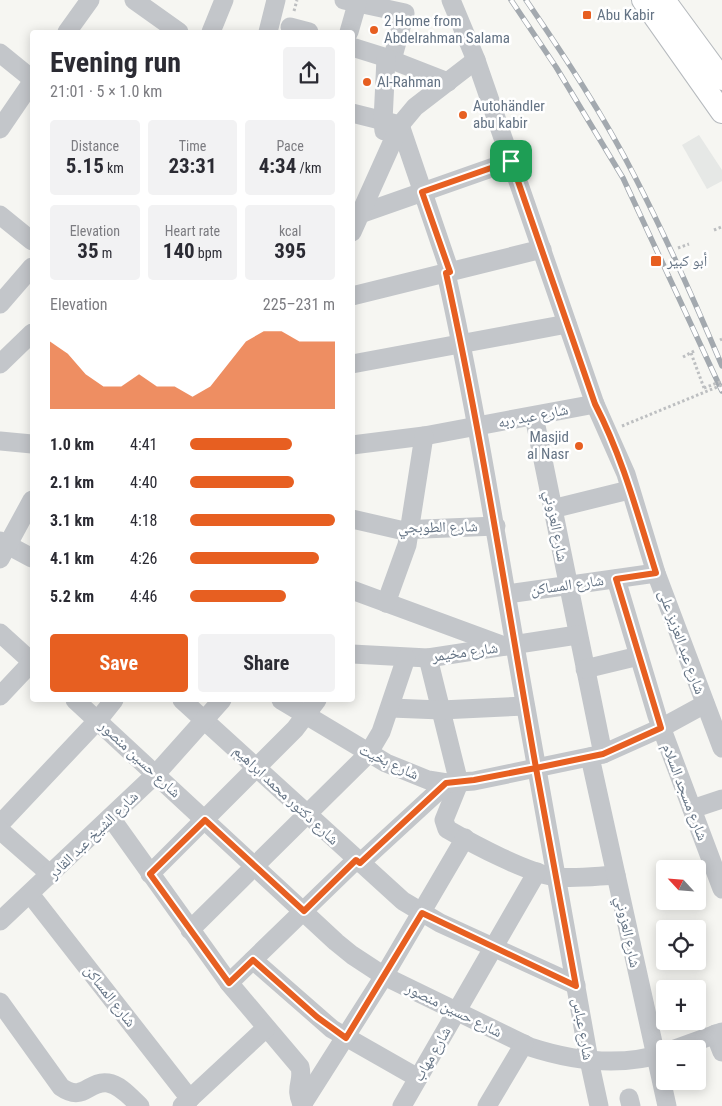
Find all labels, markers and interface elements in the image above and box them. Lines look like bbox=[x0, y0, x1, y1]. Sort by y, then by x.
place label: Abu Kabir bbox=[597, 6, 655, 24]
marker: Abu Kabir bbox=[581, 9, 593, 21]
place label: 2 Home from Abdelrahman Salama bbox=[384, 12, 510, 47]
marker: 2 Home from Abdelrahman Salama bbox=[368, 24, 380, 36]
text: Evening run bbox=[50, 46, 181, 79]
button: share bbox=[283, 47, 335, 99]
place label: Al-Rahman bbox=[377, 73, 441, 91]
marker: Al-Rahman bbox=[361, 76, 373, 88]
text: 21:01 · 5 × 1.0 km bbox=[50, 82, 162, 101]
place label: Autohändler abu kabir bbox=[473, 97, 545, 132]
marker: Autohändler abu kabir bbox=[457, 109, 469, 121]
text: Distance bbox=[71, 138, 119, 154]
text: Time bbox=[179, 138, 206, 154]
text: Pace bbox=[276, 138, 304, 154]
pin bbox=[490, 140, 532, 182]
icon: arrive bbox=[497, 147, 525, 175]
text: 5.15 bbox=[66, 154, 104, 178]
text: 23:31 bbox=[168, 154, 217, 178]
text: 4:34 bbox=[259, 154, 296, 178]
text: km bbox=[104, 160, 124, 176]
text: /km bbox=[296, 160, 322, 176]
text: Elevation bbox=[70, 223, 120, 239]
text: Heart rate bbox=[165, 223, 220, 239]
text: kcal bbox=[279, 223, 301, 239]
text: 35 bbox=[77, 239, 99, 263]
text: 140 bbox=[163, 239, 195, 263]
text: 395 bbox=[274, 239, 306, 263]
text: m bbox=[99, 245, 112, 261]
text: bpm bbox=[195, 245, 222, 261]
place label: أبو كبير bbox=[666, 252, 707, 270]
marker: أبو كبير bbox=[649, 254, 663, 268]
text: Elevation bbox=[50, 295, 108, 314]
text: 225–231 m bbox=[263, 295, 335, 314]
street label: شارع عبد ربه bbox=[496, 400, 570, 433]
place label: Masjid al Nasr bbox=[527, 428, 569, 463]
text: 1.0 km bbox=[50, 435, 94, 454]
text: 4:41 bbox=[130, 435, 157, 454]
marker: Masjid al Nasr bbox=[573, 440, 585, 452]
text: 2.1 km bbox=[50, 473, 94, 492]
text: 4:40 bbox=[130, 473, 157, 492]
street label: شارع العزوني bbox=[537, 489, 572, 564]
text: 3.1 km bbox=[50, 511, 94, 530]
text: 4:18 bbox=[130, 511, 157, 530]
street label: شارع الطوبجي bbox=[398, 517, 478, 540]
text: 4.1 km bbox=[50, 549, 94, 568]
text: 4:26 bbox=[130, 549, 157, 568]
street label: شارع المساكن bbox=[529, 571, 605, 600]
text: 5.2 km bbox=[50, 587, 94, 606]
text: 4:46 bbox=[130, 587, 157, 606]
street label: شارع عبد العزيز على bbox=[654, 587, 709, 697]
button: Save bbox=[50, 634, 188, 692]
button: Share bbox=[198, 634, 335, 692]
street label: شارع مخيمر bbox=[430, 638, 499, 667]
street label: شارع حسين منصور bbox=[94, 716, 185, 802]
street label: شارع بخيت bbox=[356, 740, 422, 785]
street label: شارع دكتور محمد ابراهيم bbox=[229, 741, 343, 849]
street label: شارع مسجد السلام bbox=[657, 741, 712, 844]
street label: شارع الشيخ عبد القادر bbox=[43, 787, 143, 884]
north arrow bbox=[656, 860, 706, 910]
map controls bbox=[656, 860, 706, 1090]
street label: شارع العزوني bbox=[609, 895, 644, 970]
button: locate bbox=[656, 920, 706, 970]
street label: شارع المساكن bbox=[79, 961, 140, 1031]
street label: شارع حسين منصور bbox=[402, 979, 505, 1042]
button: + bbox=[656, 980, 706, 1030]
street label: شارع عباس bbox=[568, 996, 597, 1062]
street label: شارع مهاب bbox=[409, 1023, 456, 1085]
button: − bbox=[656, 1040, 706, 1090]

